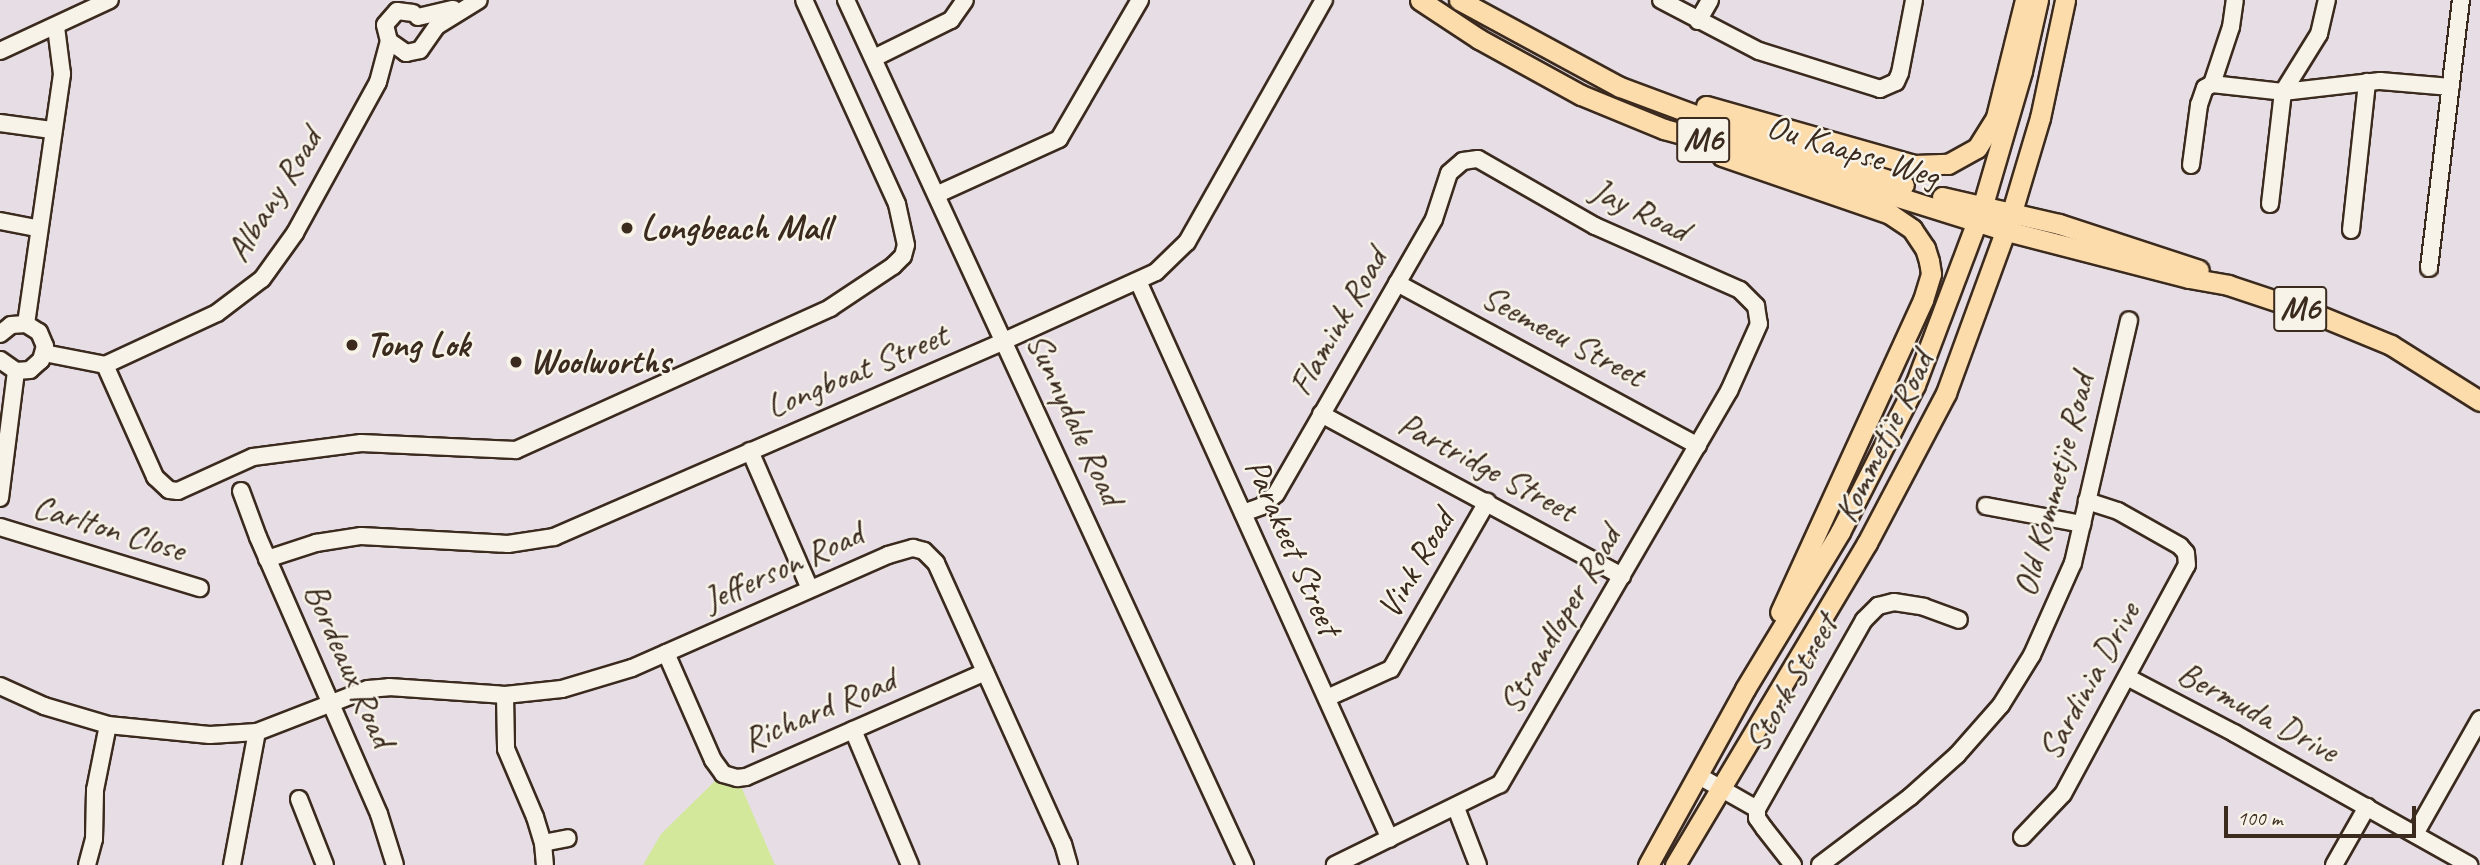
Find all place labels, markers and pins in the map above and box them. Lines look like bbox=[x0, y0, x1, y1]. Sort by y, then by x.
place label: Longbeach Mall bbox=[641, 207, 830, 249]
marker: Longbeach Mall bbox=[619, 220, 635, 236]
place label: Tong Lok bbox=[366, 324, 469, 366]
marker: Tong Lok bbox=[344, 337, 360, 353]
place label: Woolworths bbox=[530, 341, 670, 383]
marker: Woolworths bbox=[508, 354, 524, 370]

